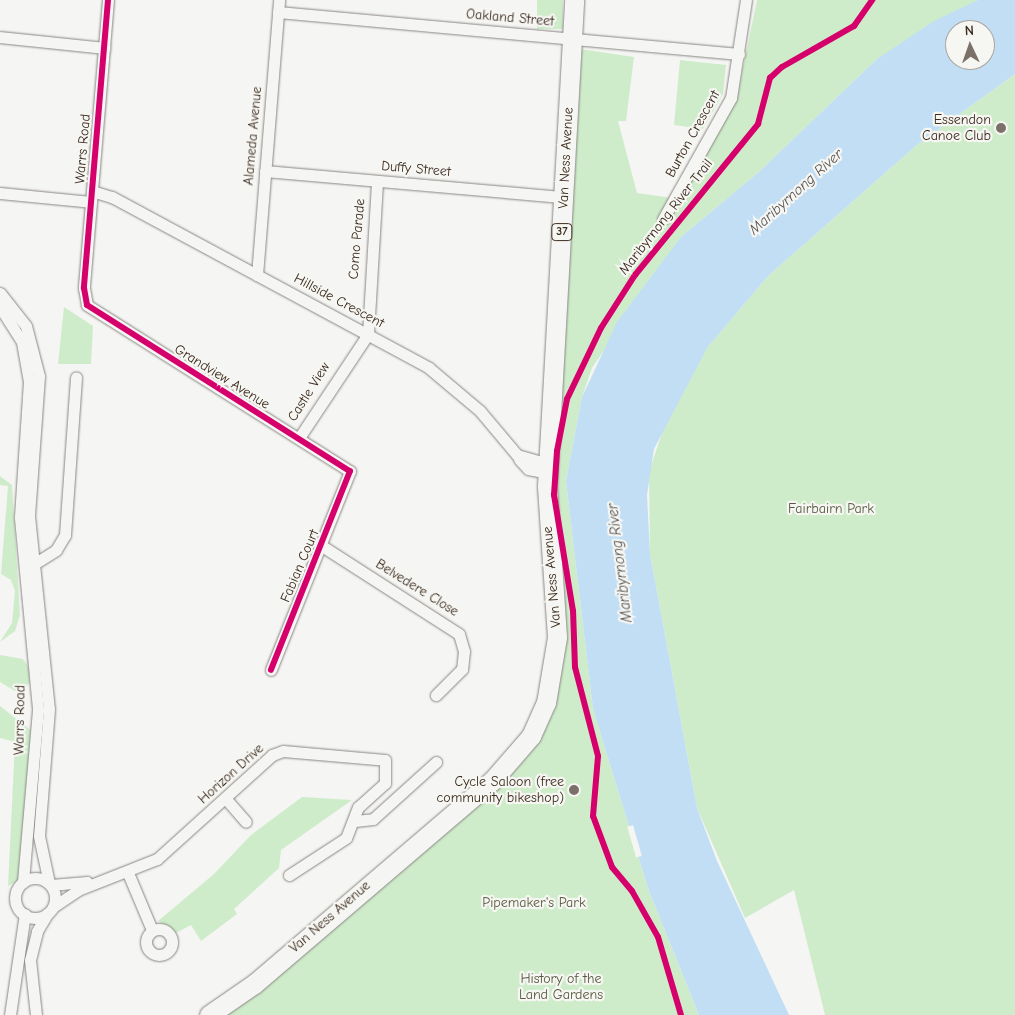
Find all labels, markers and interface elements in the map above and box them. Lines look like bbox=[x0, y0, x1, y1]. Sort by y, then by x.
street label: Oakland Street bbox=[465, 6, 555, 30]
north arrow bbox=[945, 20, 995, 70]
text: N bbox=[964, 22, 974, 39]
street label: Alameda Avenue bbox=[240, 86, 266, 186]
street label: Burton Crescent bbox=[662, 88, 724, 180]
street label: Van Ness Avenue bbox=[555, 107, 577, 209]
place label: Essendon Canoe Club bbox=[922, 112, 991, 144]
street label: Warrs Road bbox=[72, 113, 94, 185]
marker: Essendon Canoe Club bbox=[995, 122, 1007, 134]
water label: Maribyrnong River bbox=[745, 145, 847, 239]
street label: Maribyrnong River Trail bbox=[616, 156, 716, 278]
street label: Duffy Street bbox=[381, 158, 451, 180]
street label: Como Parade bbox=[345, 198, 369, 280]
road number: 37 bbox=[551, 222, 573, 242]
street label: Hillside Crescent bbox=[291, 270, 387, 332]
street label: Grandview Avenue bbox=[171, 341, 273, 413]
street label: Castle View bbox=[284, 359, 334, 425]
park label: Fairbairn Park bbox=[788, 501, 874, 517]
water label: Maribyrnong River bbox=[604, 502, 636, 624]
street label: Van Ness Avenue bbox=[539, 526, 565, 628]
street label: Fabian Court bbox=[277, 527, 323, 605]
street label: Belvedere Close bbox=[372, 556, 462, 620]
street label: Warrs Road bbox=[11, 685, 29, 755]
street label: Horizon Drive bbox=[195, 740, 267, 808]
place label: Cycle Saloon (free community bikeshop) bbox=[437, 774, 564, 806]
marker: Cycle Saloon (free community bikeshop) bbox=[568, 784, 580, 796]
street label: Van Ness Avenue bbox=[286, 877, 374, 957]
park label: Pipemaker's Park bbox=[482, 895, 586, 911]
park label: History of the Land Gardens bbox=[519, 971, 603, 1004]

